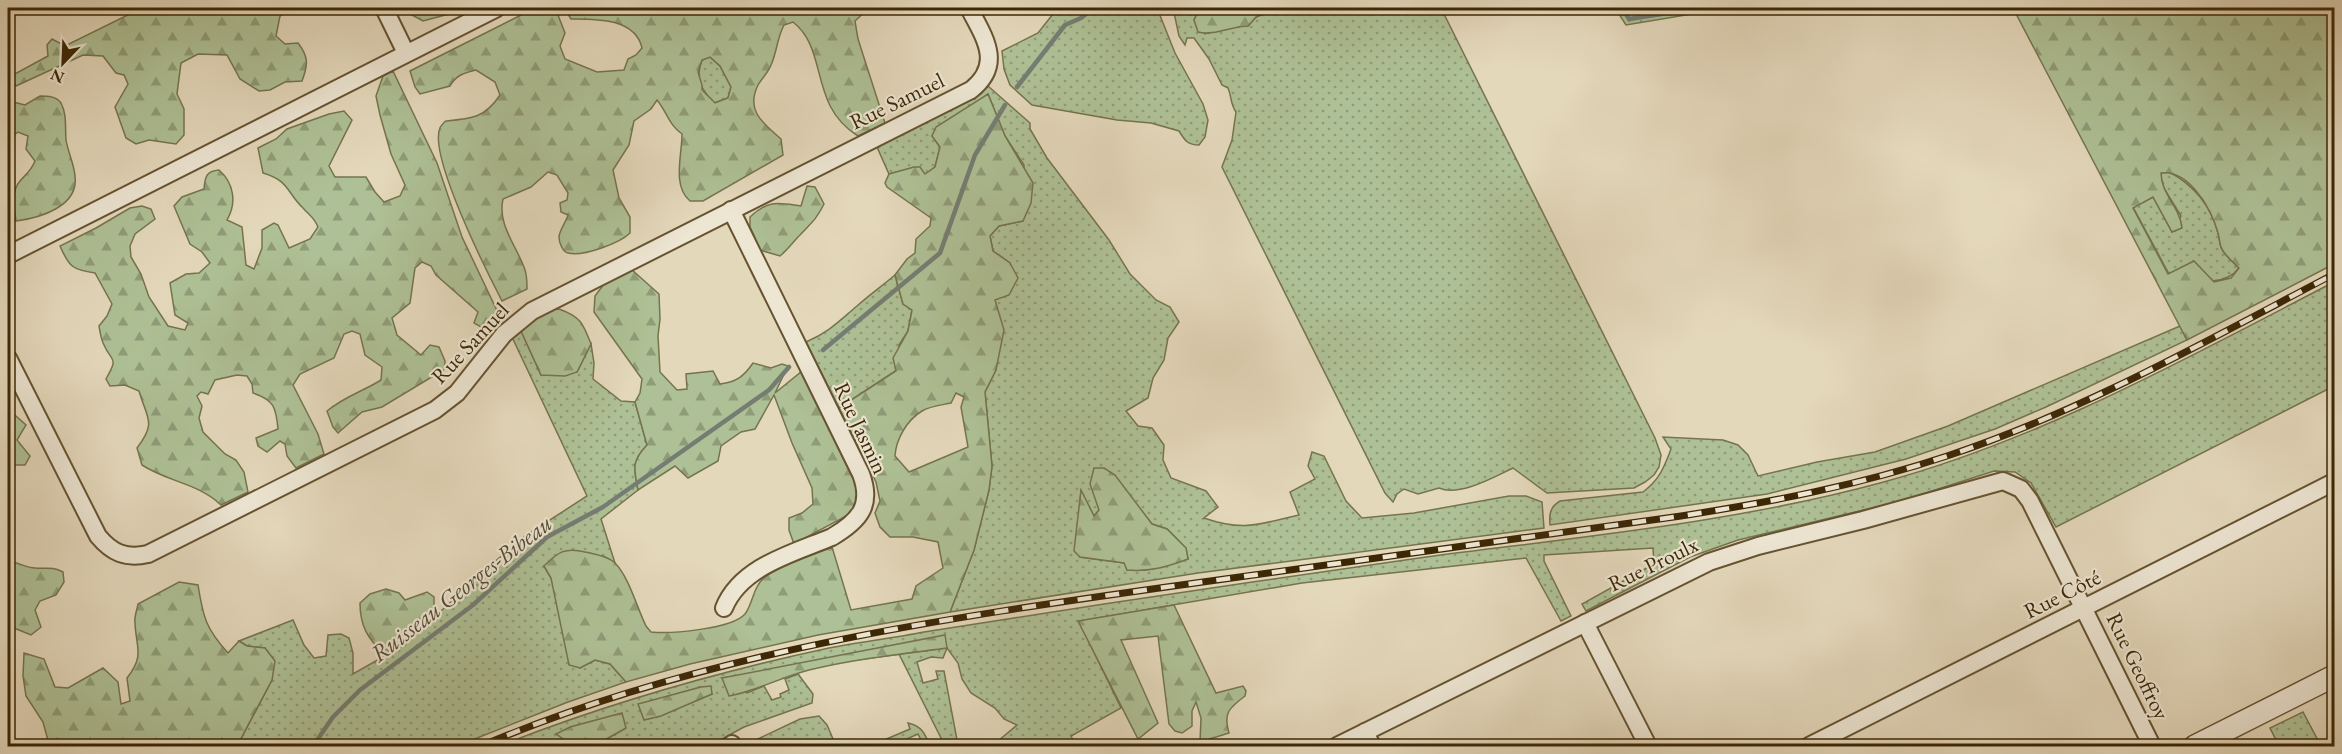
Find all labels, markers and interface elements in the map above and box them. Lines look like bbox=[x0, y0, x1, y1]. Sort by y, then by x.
north arrow bbox=[33, 33, 93, 93]
text: N bbox=[47, 64, 67, 89]
street label: Rue Samuel bbox=[845, 66, 949, 136]
street label: Rue Samuel bbox=[425, 296, 515, 390]
street label: Rue Jasmin bbox=[827, 378, 895, 479]
water label: Ruisseau Georges-Bibeau bbox=[364, 507, 558, 669]
street label: Rue Proulx bbox=[1603, 529, 1703, 598]
street label: Rue Côté bbox=[2019, 562, 2106, 626]
street label: Rue Geoffroy bbox=[2100, 608, 2177, 725]

